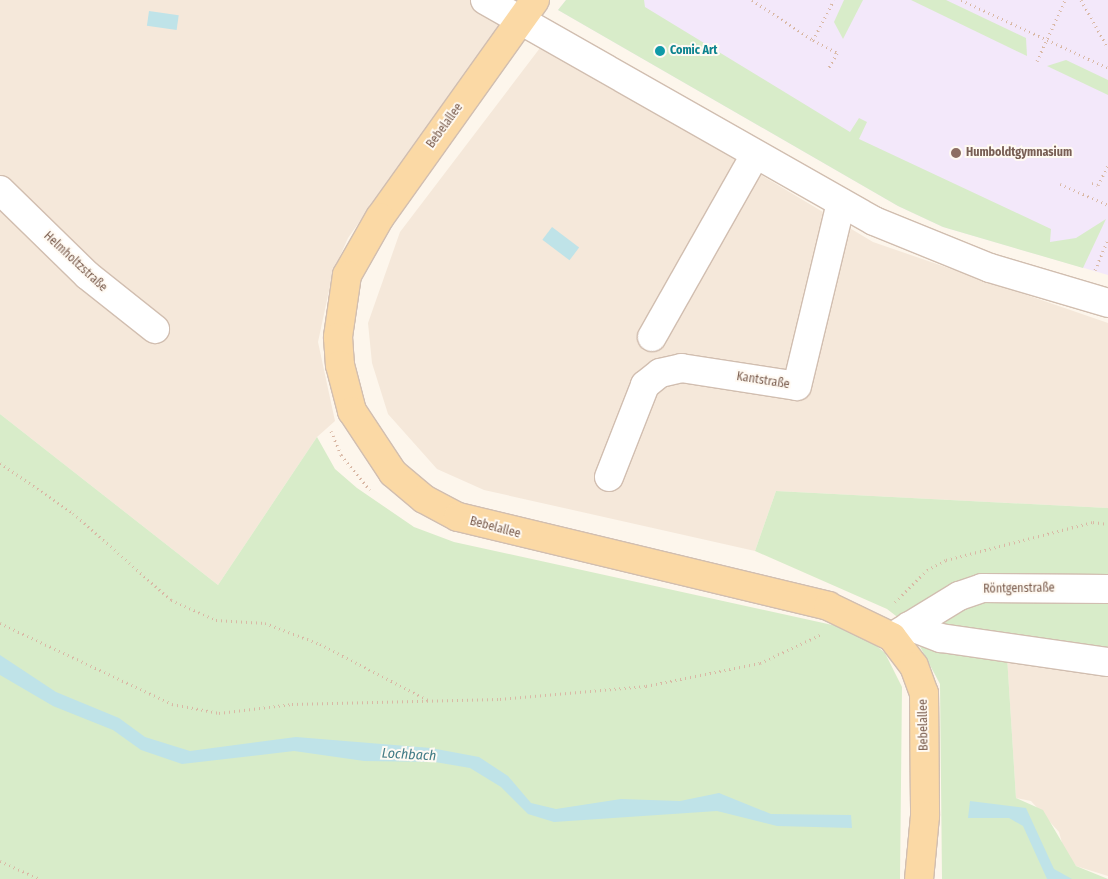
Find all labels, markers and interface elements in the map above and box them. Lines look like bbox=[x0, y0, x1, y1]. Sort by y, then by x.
place label: Comic Art bbox=[670, 44, 718, 58]
marker: Comic Art bbox=[654, 45, 666, 57]
street label: Bebelallee bbox=[424, 101, 466, 151]
place label: Humboldtgymnasium bbox=[966, 146, 1072, 160]
marker: Humboldtgymnasium bbox=[950, 147, 962, 159]
street label: Helmholtzstraße bbox=[40, 229, 110, 295]
street label: Kantstraße bbox=[735, 370, 791, 392]
street label: Bebelallee bbox=[468, 514, 522, 542]
street label: Röntgenstraße bbox=[983, 581, 1055, 597]
street label: Bebelallee bbox=[916, 699, 932, 751]
water label: Lochbach bbox=[381, 745, 437, 765]

